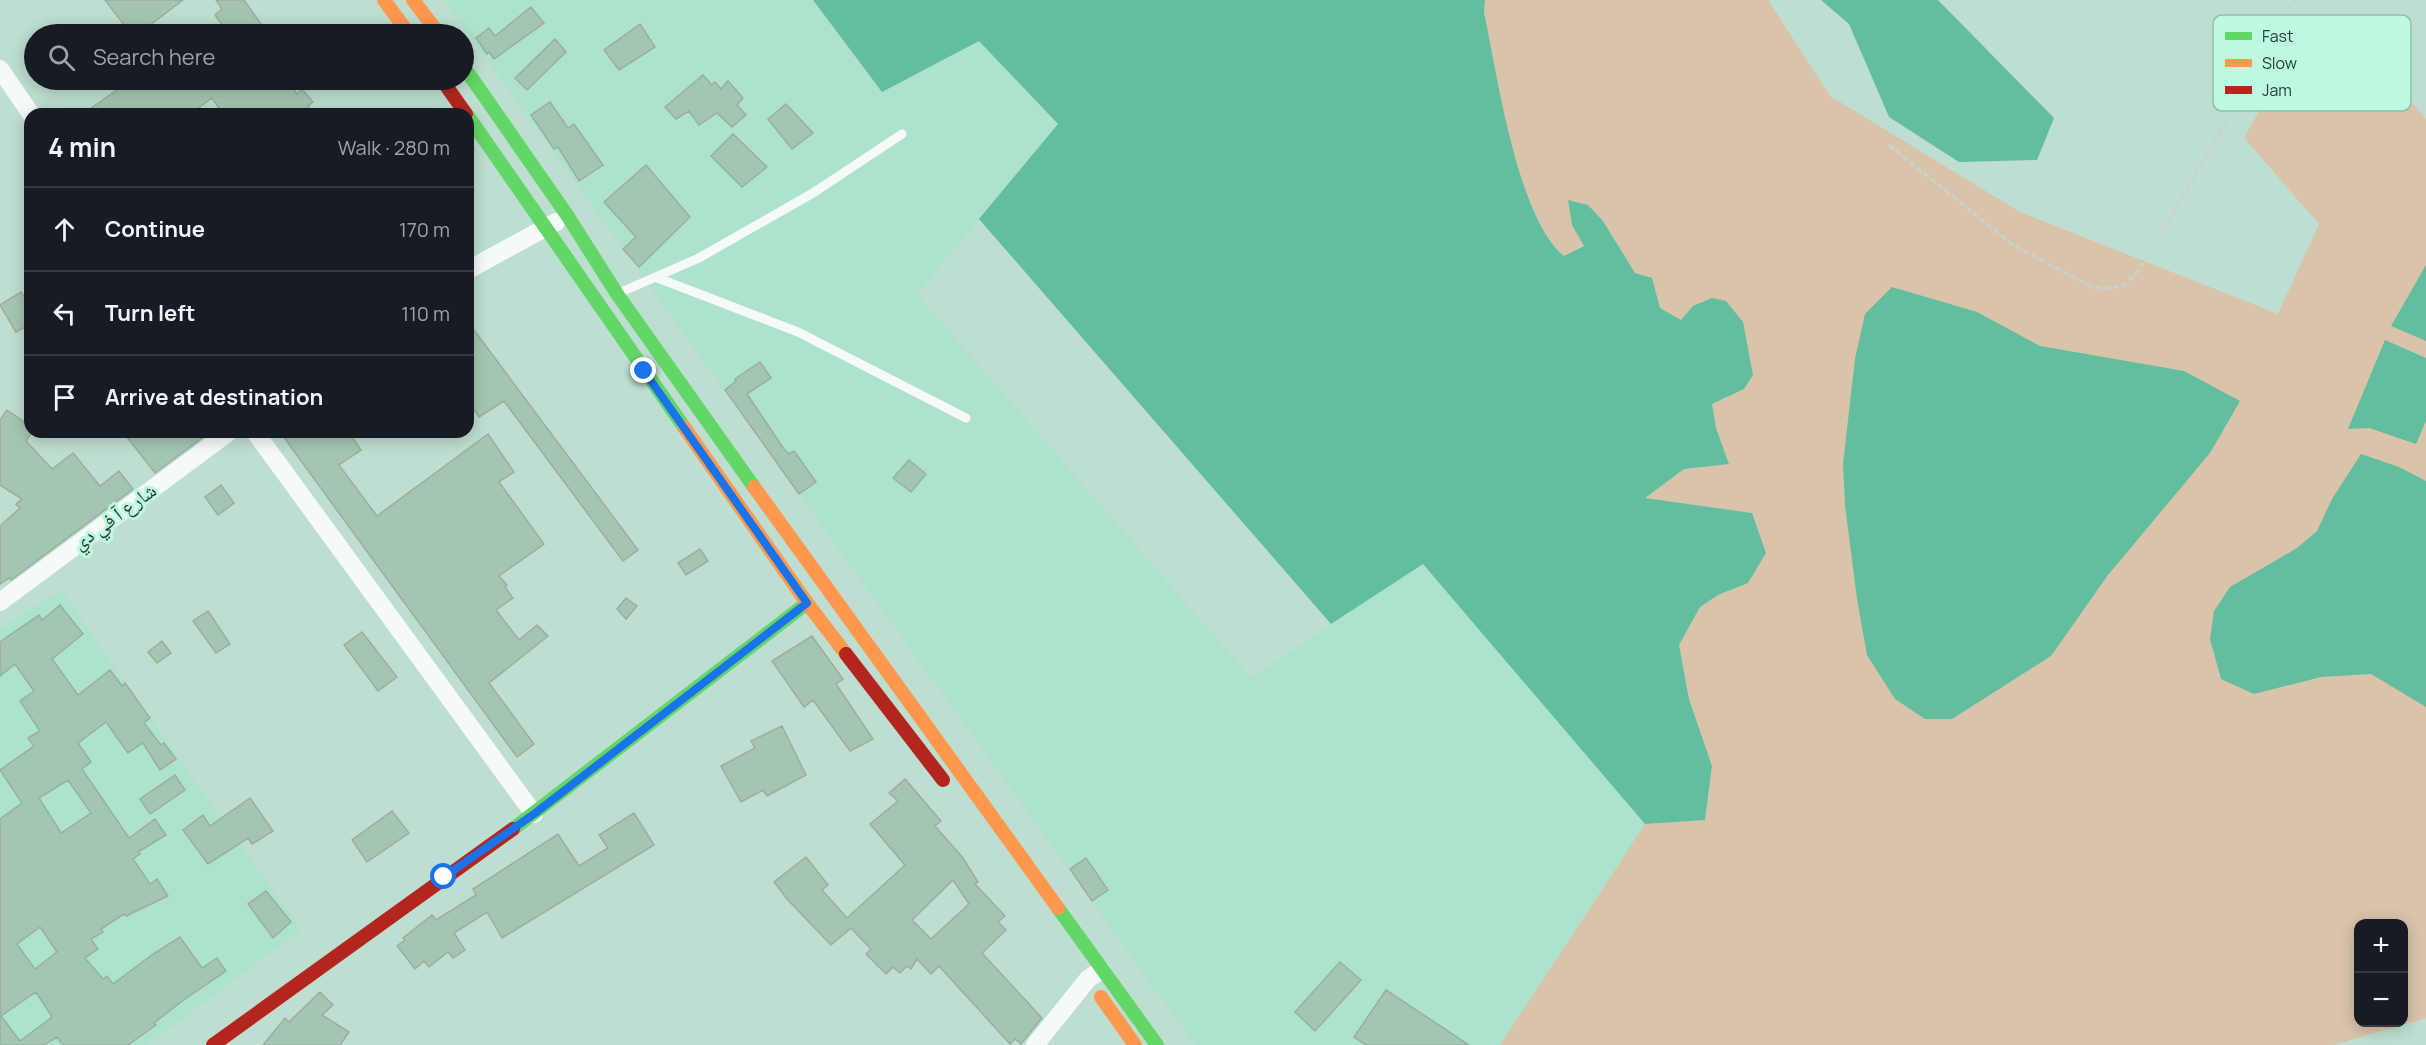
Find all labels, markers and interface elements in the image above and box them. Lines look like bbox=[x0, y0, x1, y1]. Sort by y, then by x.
legend bbox=[2213, 15, 2411, 111]
search box bbox=[24, 24, 474, 90]
text: Fast bbox=[2262, 25, 2293, 47]
icon: search bbox=[45, 41, 78, 74]
text: Search here bbox=[93, 42, 215, 72]
text: Slow bbox=[2262, 52, 2297, 74]
text: Jam bbox=[2262, 79, 2292, 101]
text: 4 min bbox=[48, 129, 116, 165]
text: Walk · 280 m bbox=[338, 134, 450, 161]
icon: ahead bbox=[48, 213, 81, 246]
text: Continue bbox=[105, 214, 205, 244]
text: 170 m bbox=[399, 216, 450, 243]
icon: left bbox=[48, 297, 81, 330]
text: Turn left bbox=[105, 298, 195, 328]
text: 110 m bbox=[401, 300, 450, 327]
route end bbox=[630, 357, 656, 383]
icon: arrive bbox=[48, 381, 81, 414]
text: Arrive at destination bbox=[105, 382, 323, 412]
street label: شارع آ في دي bbox=[67, 476, 163, 558]
route start bbox=[430, 863, 456, 889]
map controls bbox=[2354, 919, 2408, 1027]
button: + bbox=[2354, 919, 2408, 973]
button: − bbox=[2354, 973, 2408, 1027]

